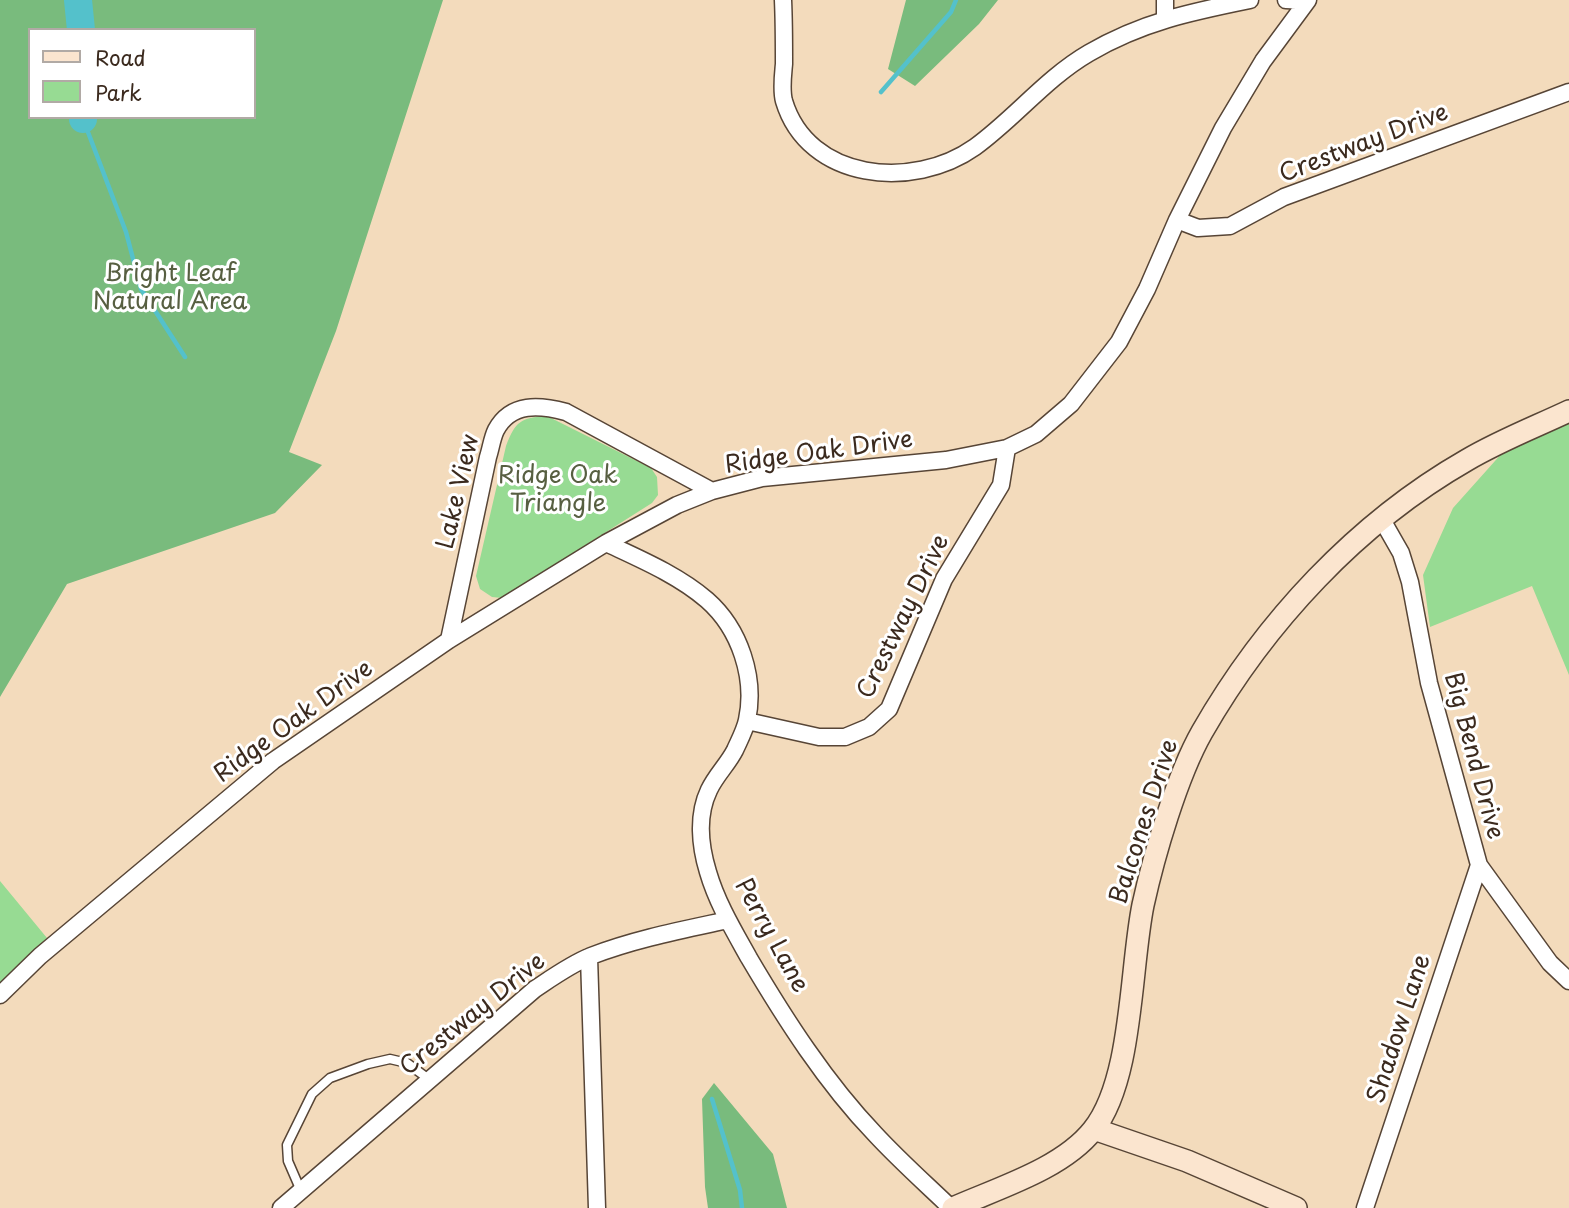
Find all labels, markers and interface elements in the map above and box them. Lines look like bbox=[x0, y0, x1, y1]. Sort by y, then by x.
legend bbox=[28, 28, 256, 119]
text: Road bbox=[95, 41, 146, 73]
text: Park bbox=[95, 76, 142, 108]
street label: Crestway Drive bbox=[1275, 99, 1453, 189]
park label: Bright Leaf Natural Area bbox=[93, 260, 247, 316]
street label: Ridge Oak Drive bbox=[723, 426, 915, 480]
street label: Lake View bbox=[432, 432, 486, 552]
park label: Ridge Oak Triangle bbox=[498, 462, 618, 518]
street label: Crestway Drive bbox=[852, 530, 956, 704]
street label: Ridge Oak Drive bbox=[209, 655, 379, 789]
street label: Big Bend Drive bbox=[1437, 670, 1509, 842]
street label: Balcones Drive bbox=[1105, 736, 1185, 908]
street label: Perry Lane bbox=[728, 874, 814, 998]
street label: Crestway Drive bbox=[395, 948, 551, 1082]
street label: Shadow Lane bbox=[1362, 951, 1438, 1107]

